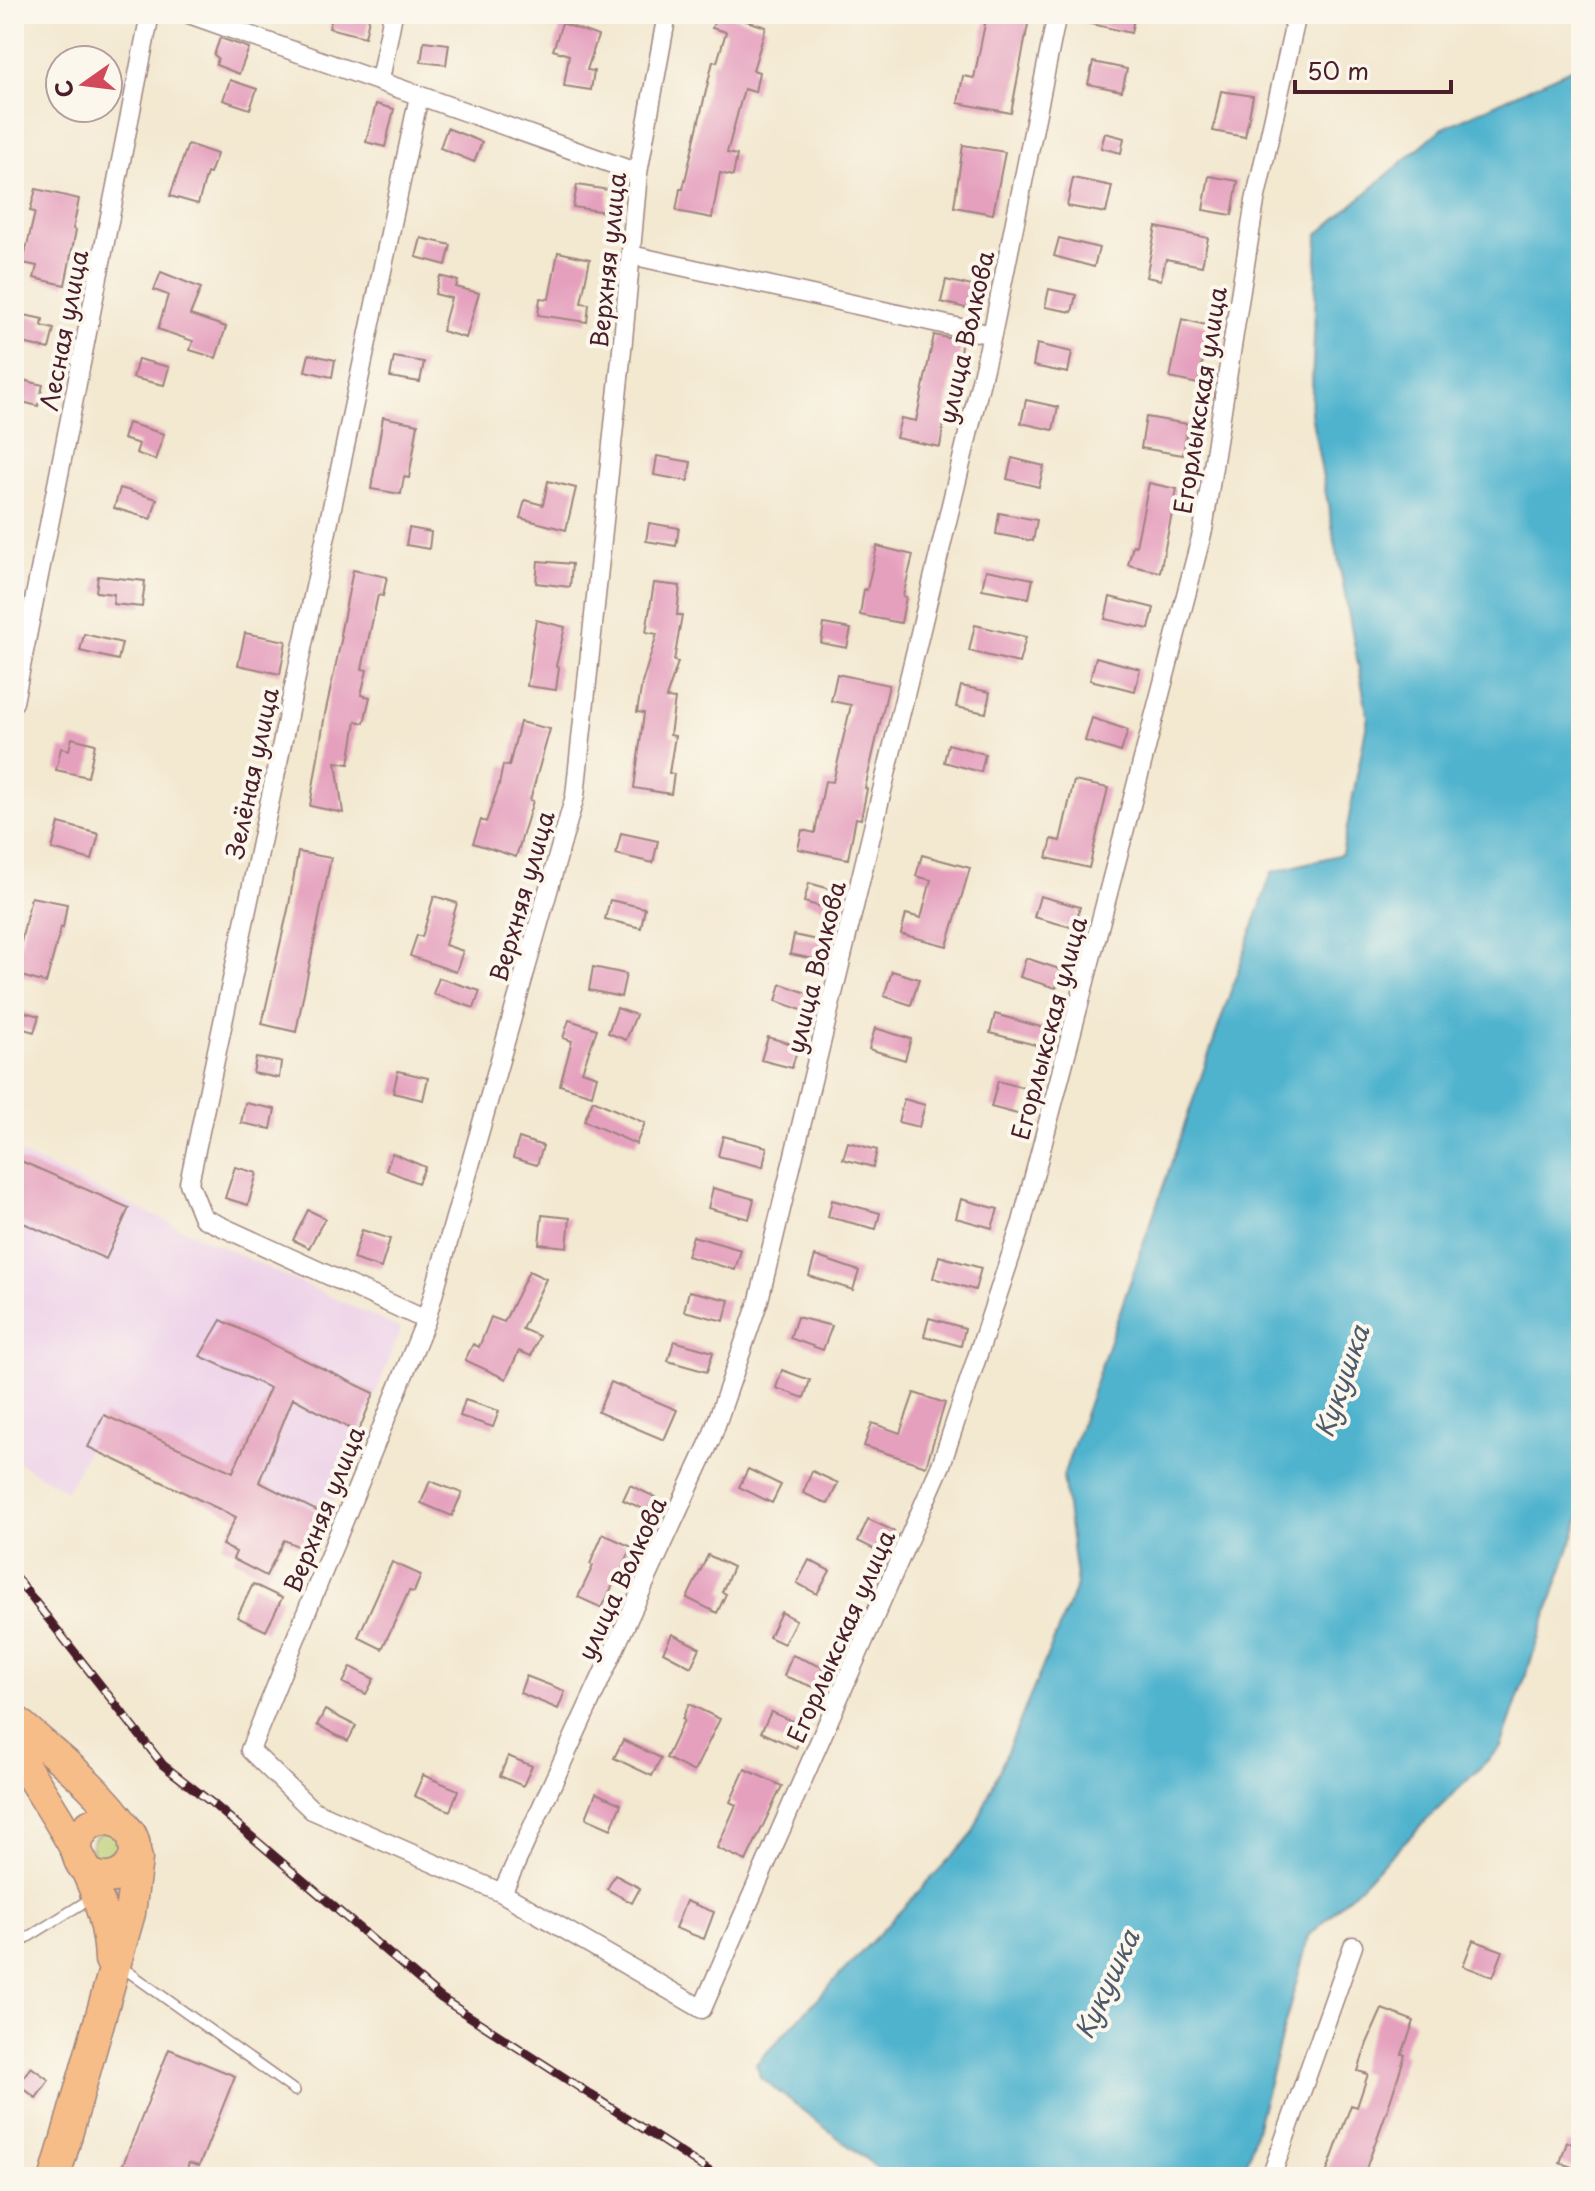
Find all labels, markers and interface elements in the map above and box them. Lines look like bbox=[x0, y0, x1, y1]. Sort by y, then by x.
north arrow bbox=[44, 44, 124, 124]
scale bar bbox=[1295, 44, 1451, 94]
text: 50 m bbox=[1307, 52, 1369, 88]
text: С bbox=[45, 77, 81, 101]
street label: Верхняя улица bbox=[580, 170, 634, 350]
street label: Лесная улица bbox=[30, 246, 96, 414]
street label: улица Волкова bbox=[928, 247, 1002, 427]
street label: Егорлыкская улица bbox=[1163, 284, 1235, 516]
street label: Зелёная улица bbox=[215, 684, 287, 862]
street label: Верхняя улица bbox=[479, 806, 563, 986]
street label: улица Волкова bbox=[776, 877, 854, 1057]
street label: Егорлыкская улица bbox=[1001, 913, 1095, 1143]
water label: Кукушка bbox=[1304, 1319, 1379, 1442]
street label: Верхняя улица bbox=[273, 1420, 373, 1598]
street label: улица Волкова bbox=[567, 1490, 675, 1666]
street label: Егорлыкская улица bbox=[777, 1524, 903, 1748]
water label: Кукушка bbox=[1064, 1923, 1148, 2045]

